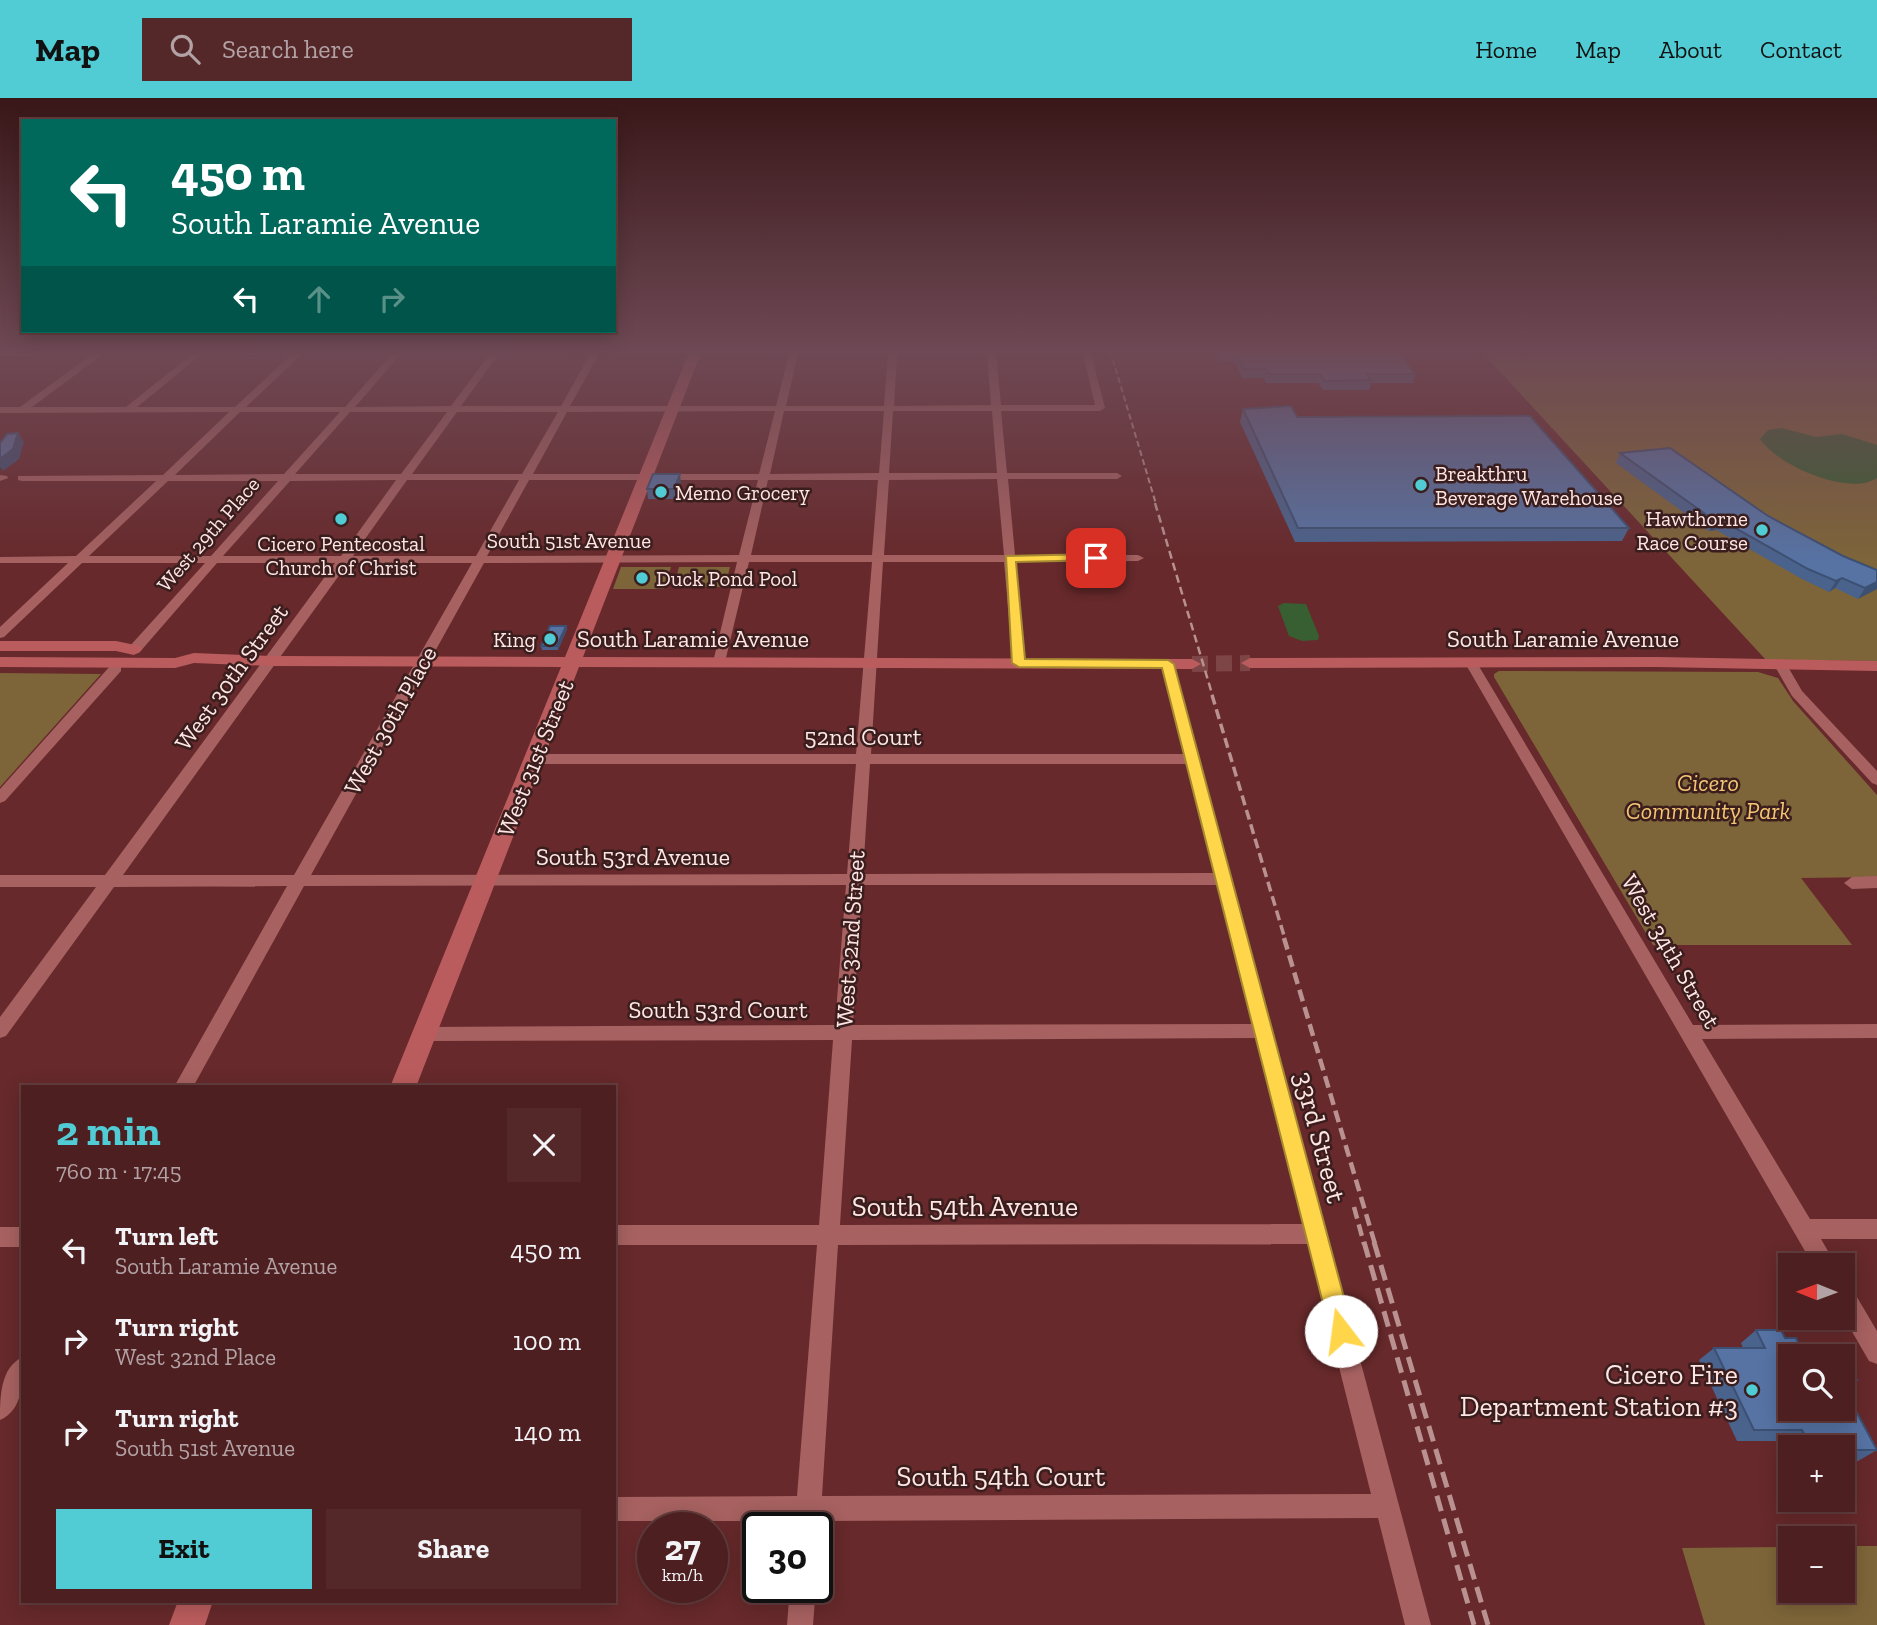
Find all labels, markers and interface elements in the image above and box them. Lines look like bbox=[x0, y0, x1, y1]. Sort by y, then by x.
search box bbox=[142, 18, 632, 81]
text: Map bbox=[35, 30, 100, 69]
icon: search bbox=[166, 30, 204, 68]
text: Search here bbox=[222, 33, 354, 65]
text: Home bbox=[1475, 35, 1537, 64]
text: Map bbox=[1575, 35, 1621, 64]
text: About bbox=[1659, 35, 1722, 64]
text: Contact bbox=[1760, 35, 1842, 64]
text: 450 m bbox=[171, 144, 305, 203]
icon: left bbox=[56, 147, 147, 238]
text: South Laramie Avenue bbox=[171, 204, 480, 242]
icon: left bbox=[227, 280, 265, 318]
icon: ahead bbox=[300, 280, 338, 318]
icon: right bbox=[373, 280, 411, 318]
place label: Breakthru Beverage Warehouse bbox=[1435, 461, 1623, 510]
street label: West 29th Place bbox=[151, 471, 265, 596]
marker: Breakthru Beverage Warehouse bbox=[1413, 477, 1429, 493]
place label: Memo Grocery bbox=[675, 480, 810, 505]
marker: Memo Grocery bbox=[653, 484, 669, 500]
place label: Hawthorne Race Course bbox=[1637, 506, 1748, 555]
marker: Cicero Pentecostal Church of Christ bbox=[333, 511, 349, 527]
marker: Hawthorne Race Course bbox=[1754, 522, 1770, 538]
street label: South 51st Avenue bbox=[487, 528, 651, 553]
pin bbox=[1066, 528, 1126, 588]
place label: Cicero Pentecostal Church of Christ bbox=[257, 531, 425, 580]
icon: arrive bbox=[1077, 539, 1115, 577]
place label: Duck Pond Pool bbox=[656, 566, 798, 591]
marker: Duck Pond Pool bbox=[634, 570, 650, 586]
street label: West 30th Street bbox=[168, 598, 294, 756]
street label: South Laramie Avenue bbox=[577, 624, 809, 653]
street label: South Laramie Avenue bbox=[1447, 624, 1679, 653]
place label: King bbox=[493, 627, 536, 652]
marker: King bbox=[542, 631, 558, 647]
street label: West 30th Place bbox=[337, 641, 443, 799]
street label: West 31st Street bbox=[490, 675, 580, 841]
street label: 52nd Court bbox=[804, 722, 922, 751]
park label: Cicero Community Park bbox=[1626, 768, 1791, 825]
street label: South 53rd Avenue bbox=[536, 842, 730, 871]
street label: West 32nd Street bbox=[829, 850, 871, 1028]
street label: West 34th Street bbox=[1615, 869, 1727, 1033]
street label: South 53rd Court bbox=[628, 995, 808, 1024]
street label: 33rd Street bbox=[1287, 1068, 1354, 1207]
text: 2 min bbox=[56, 1105, 161, 1156]
button: close bbox=[507, 1108, 581, 1182]
text: 760 m · 17:45 bbox=[56, 1157, 181, 1185]
street label: South 54th Avenue bbox=[852, 1190, 1078, 1223]
text: Turn left bbox=[115, 1220, 218, 1252]
icon: left bbox=[56, 1231, 94, 1269]
text: 450 m bbox=[510, 1234, 581, 1266]
text: South Laramie Avenue bbox=[115, 1252, 337, 1280]
north arrow bbox=[1778, 1253, 1855, 1330]
map controls bbox=[1778, 1253, 1855, 1603]
position arrow bbox=[1304, 1294, 1378, 1368]
text: Turn right bbox=[115, 1311, 238, 1343]
icon: right bbox=[56, 1322, 94, 1360]
text: 100 m bbox=[513, 1325, 581, 1357]
text: West 32nd Place bbox=[115, 1343, 276, 1371]
button: search bbox=[1778, 1344, 1855, 1421]
place label: Cicero Fire Department Station #3 bbox=[1460, 1358, 1738, 1423]
marker: Cicero Fire Department Station #3 bbox=[1744, 1382, 1760, 1398]
text: Turn right bbox=[115, 1402, 238, 1434]
icon: right bbox=[56, 1413, 94, 1451]
text: 140 m bbox=[514, 1416, 581, 1448]
text: South 51st Avenue bbox=[115, 1434, 295, 1462]
button: + bbox=[1778, 1435, 1855, 1512]
street label: South 54th Court bbox=[896, 1460, 1106, 1493]
button: Exit bbox=[56, 1509, 312, 1589]
button: Share bbox=[326, 1509, 581, 1589]
speed limit sign: 30 bbox=[742, 1512, 833, 1603]
button: − bbox=[1778, 1526, 1855, 1603]
text: 27 bbox=[664, 1527, 701, 1569]
text: km/h bbox=[662, 1564, 703, 1586]

